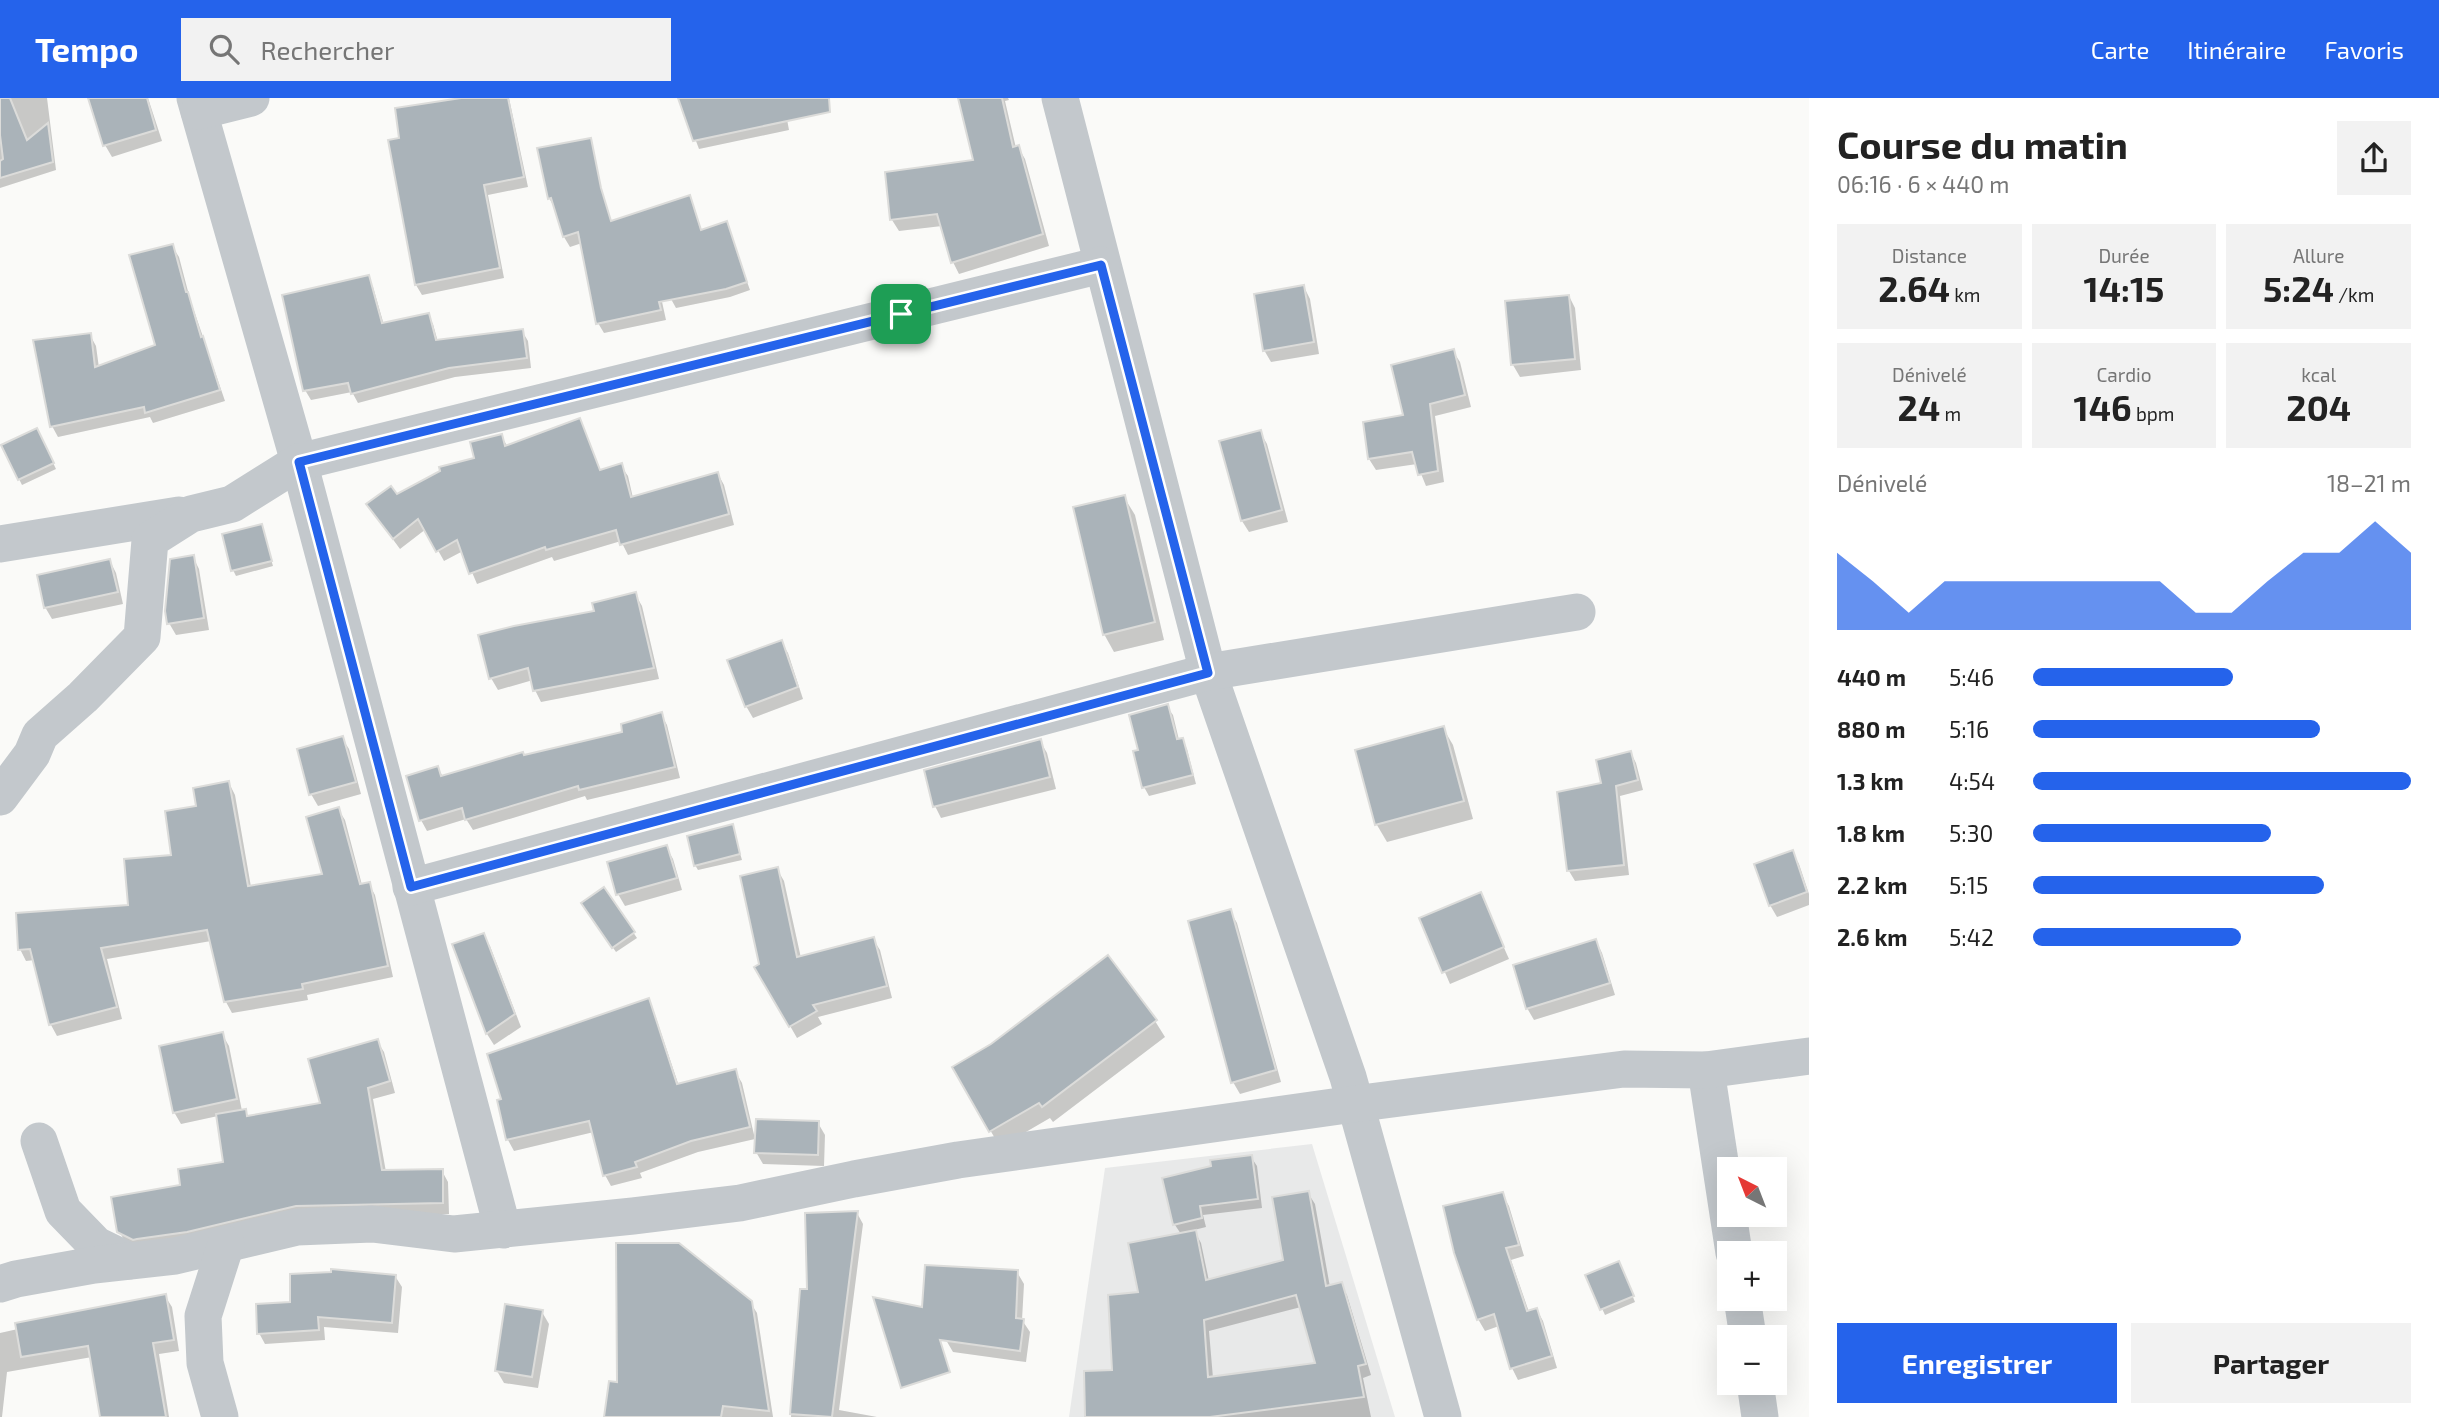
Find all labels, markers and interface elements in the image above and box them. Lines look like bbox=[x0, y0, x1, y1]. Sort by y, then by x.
search box bbox=[181, 18, 671, 81]
text: Tempo bbox=[35, 29, 139, 69]
icon: search bbox=[205, 30, 243, 68]
text: Rechercher bbox=[261, 34, 395, 65]
text: Carte bbox=[2091, 35, 2149, 64]
text: Itinéraire bbox=[2187, 35, 2286, 64]
text: Favoris bbox=[2324, 35, 2404, 64]
text: Course du matin bbox=[1837, 121, 2128, 167]
button: share bbox=[2337, 121, 2411, 195]
text: 06:16 · 6 × 440 m bbox=[1837, 170, 2009, 198]
text: Distance bbox=[1892, 244, 1967, 267]
text: Durée bbox=[2098, 244, 2150, 267]
text: Allure bbox=[2293, 244, 2344, 267]
text: 2.64 bbox=[1878, 267, 1950, 309]
text: 14:15 bbox=[2084, 267, 2164, 309]
text: 5:24 bbox=[2263, 267, 2334, 309]
text: km bbox=[1950, 283, 1981, 306]
text: /km bbox=[2334, 283, 2374, 306]
pin bbox=[871, 284, 931, 344]
icon: arrive bbox=[882, 295, 920, 333]
text: Dénivelé bbox=[1892, 363, 1967, 386]
text: Cardio bbox=[2096, 363, 2152, 386]
text: kcal bbox=[2301, 363, 2336, 386]
text: 24 bbox=[1898, 386, 1940, 428]
text: 146 bbox=[2074, 386, 2132, 428]
text: 204 bbox=[2286, 386, 2351, 428]
text: m bbox=[1940, 402, 1961, 425]
text: bpm bbox=[2132, 402, 2174, 425]
text: Dénivelé bbox=[1837, 469, 1927, 497]
text: 18–21 m bbox=[2327, 469, 2411, 497]
text: 440 m bbox=[1837, 663, 1906, 691]
text: 5:46 bbox=[1949, 663, 1994, 691]
text: 880 m bbox=[1837, 715, 1905, 743]
text: 5:16 bbox=[1949, 715, 1989, 743]
text: 1.3 km bbox=[1837, 767, 1904, 795]
text: 4:54 bbox=[1949, 767, 1995, 795]
text: 1.8 km bbox=[1837, 819, 1905, 847]
text: 5:30 bbox=[1949, 819, 1993, 847]
text: 2.2 km bbox=[1837, 871, 1907, 899]
text: 5:15 bbox=[1949, 871, 1988, 899]
text: 2.6 km bbox=[1837, 923, 1908, 951]
text: 5:42 bbox=[1949, 923, 1994, 951]
north arrow bbox=[1717, 1157, 1787, 1227]
map controls bbox=[1717, 1157, 1787, 1395]
button: + bbox=[1717, 1241, 1787, 1311]
button: Enregistrer bbox=[1837, 1323, 2117, 1403]
button: Partager bbox=[2131, 1323, 2411, 1403]
button: − bbox=[1717, 1325, 1787, 1395]

